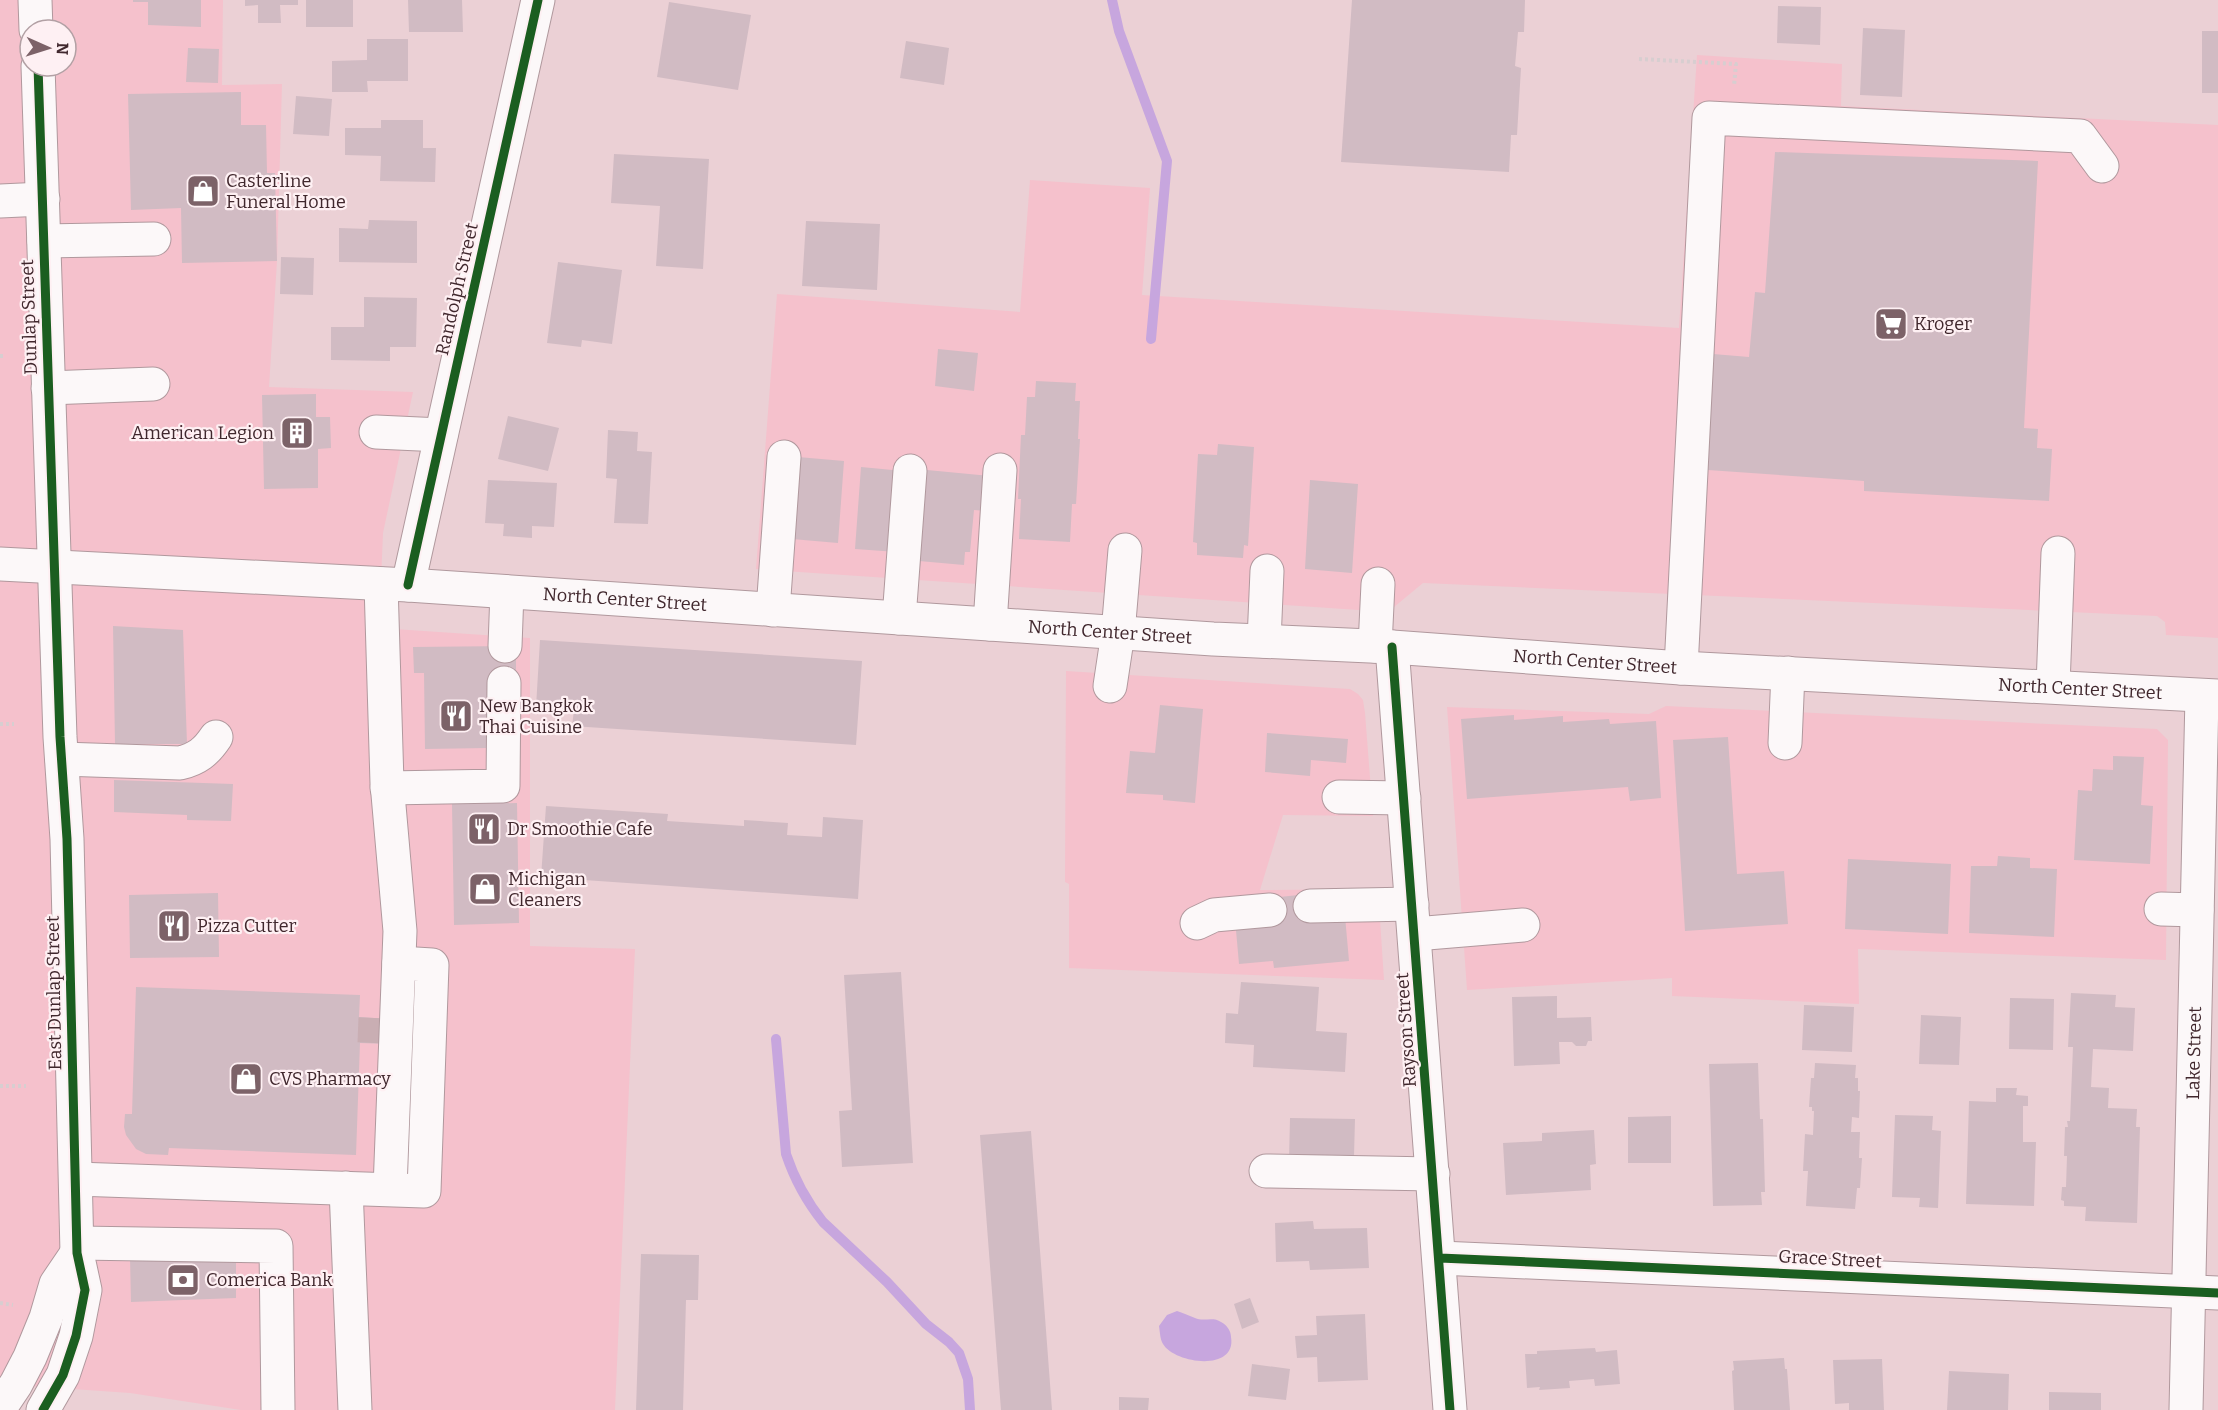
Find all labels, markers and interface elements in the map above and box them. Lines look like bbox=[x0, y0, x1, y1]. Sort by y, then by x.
north arrow bbox=[18, 18, 78, 78]
text: N bbox=[53, 42, 72, 55]
place label: Casterline Funeral Home bbox=[226, 170, 346, 213]
shop icon: Casterline Funeral Home bbox=[185, 173, 221, 209]
street label: Randolph Street bbox=[431, 220, 483, 357]
street label: Dunlap Street bbox=[16, 259, 42, 375]
supermarket icon: Kroger bbox=[1873, 306, 1909, 342]
place label: Kroger bbox=[1914, 313, 1972, 335]
building icon: American Legion bbox=[279, 415, 315, 451]
place label: American Legion bbox=[131, 422, 275, 444]
street label: North Center Street bbox=[542, 583, 708, 616]
street label: North Center Street bbox=[1027, 616, 1193, 649]
street label: North Center Street bbox=[1512, 645, 1678, 679]
street label: North Center Street bbox=[1997, 674, 2163, 704]
place label: New Bangkok Thai Cuisine bbox=[479, 695, 594, 738]
restaurant icon: New Bangkok Thai Cuisine bbox=[438, 698, 474, 734]
restaurant icon: Dr Smoothie Cafe bbox=[466, 811, 502, 847]
place label: Dr Smoothie Cafe bbox=[507, 818, 653, 840]
place label: Michigan Cleaners bbox=[508, 868, 587, 911]
shop icon: Michigan Cleaners bbox=[467, 871, 503, 907]
restaurant icon: Pizza Cutter bbox=[156, 908, 192, 944]
street label: East Dunlap Street bbox=[42, 915, 66, 1071]
place label: Pizza Cutter bbox=[197, 915, 297, 937]
street label: Rayson Street bbox=[1391, 972, 1421, 1088]
street label: Lake Street bbox=[2182, 1006, 2206, 1100]
shop icon: CVS Pharmacy bbox=[228, 1061, 264, 1097]
place label: CVS Pharmacy bbox=[269, 1068, 391, 1090]
street label: Grace Street bbox=[1778, 1245, 1883, 1273]
bank icon: Comerica Bank bbox=[165, 1262, 201, 1298]
place label: Comerica Bank bbox=[206, 1269, 333, 1291]

